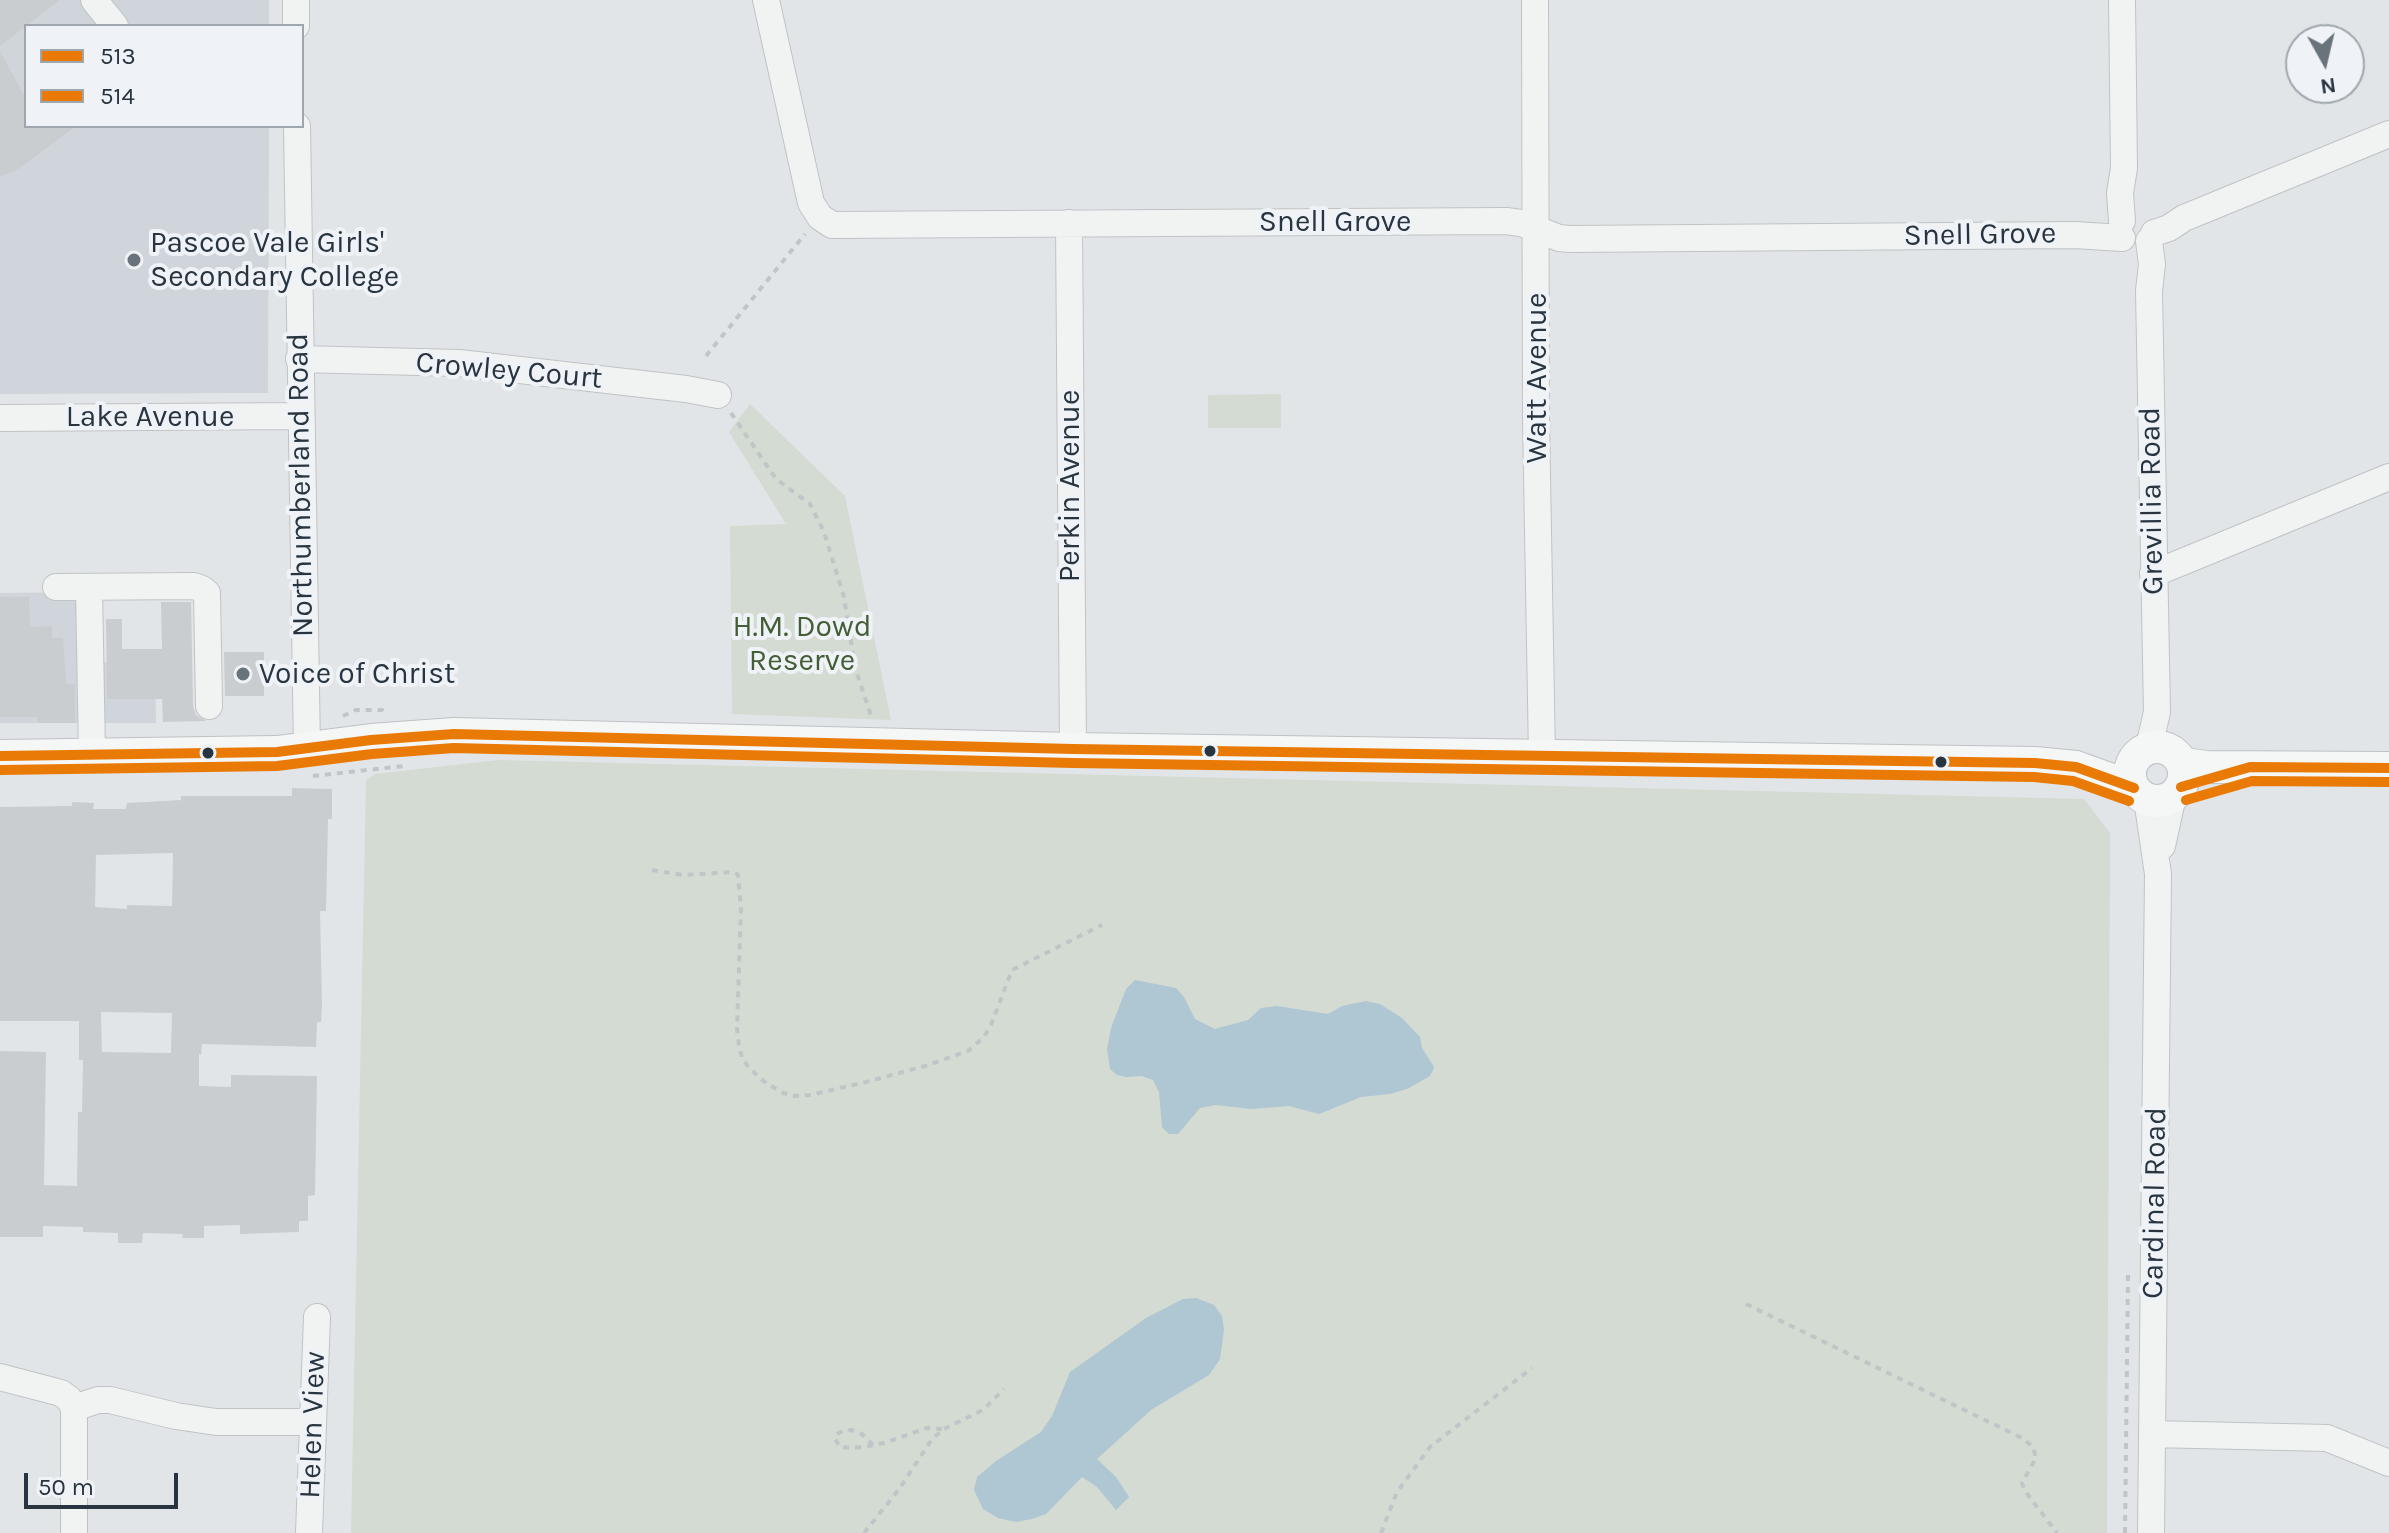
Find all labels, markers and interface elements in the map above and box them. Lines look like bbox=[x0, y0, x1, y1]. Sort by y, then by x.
legend bbox=[24, 24, 304, 128]
north arrow bbox=[2285, 24, 2365, 104]
text: 513 bbox=[100, 42, 136, 70]
text: N bbox=[2318, 72, 2338, 100]
text: 514 bbox=[100, 82, 135, 110]
street label: Snell Grove bbox=[1259, 204, 1411, 240]
street label: Snell Grove bbox=[1903, 216, 2057, 254]
place label: Pascoe Vale Girls' Secondary College bbox=[150, 225, 399, 296]
marker: Pascoe Vale Girls' Secondary College bbox=[125, 251, 143, 269]
street label: Watt Avenue bbox=[1519, 293, 1555, 463]
street label: Northumberland Road bbox=[280, 333, 322, 637]
street label: Crowley Court bbox=[414, 345, 604, 397]
street label: Perkin Avenue bbox=[1052, 390, 1088, 582]
street label: Lake Avenue bbox=[66, 399, 234, 435]
street label: Grevillia Road bbox=[2132, 407, 2172, 595]
park label: H.M. Dowd Reserve bbox=[732, 609, 872, 680]
place label: Voice of Christ bbox=[259, 656, 455, 692]
marker: Voice of Christ bbox=[234, 665, 252, 683]
unlabelled marker bbox=[1202, 743, 1218, 759]
unlabelled marker bbox=[200, 745, 216, 761]
unlabelled marker bbox=[1933, 754, 1949, 770]
street label: Cardinal Road bbox=[2135, 1107, 2175, 1299]
street label: Helen View bbox=[292, 1351, 334, 1499]
scale bar bbox=[28, 1457, 182, 1507]
text: 50 m bbox=[38, 1473, 94, 1501]

